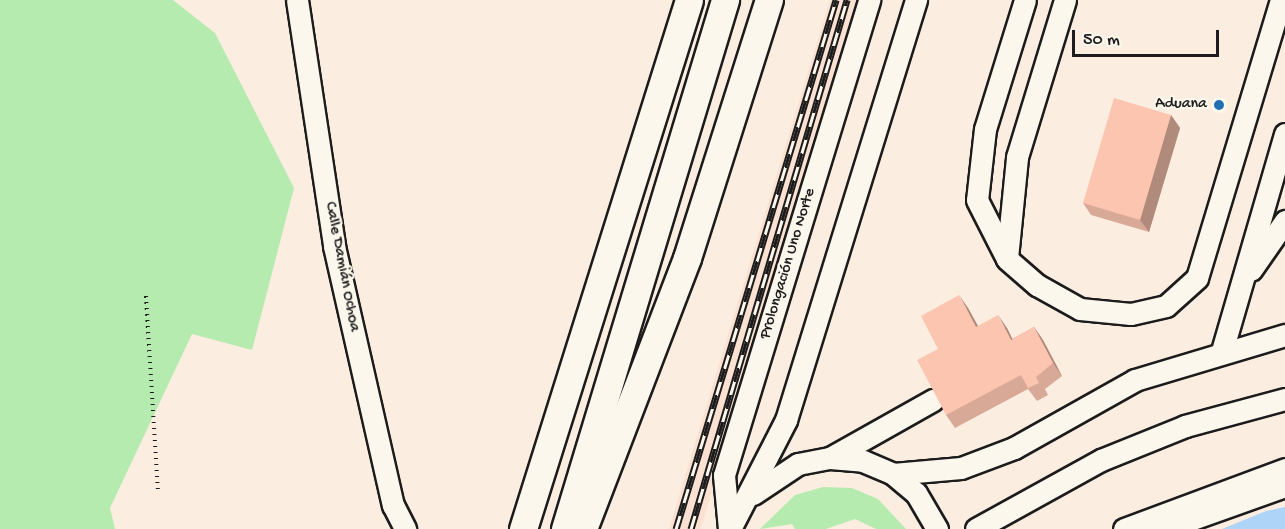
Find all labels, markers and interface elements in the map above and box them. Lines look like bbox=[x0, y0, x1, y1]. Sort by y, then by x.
scale bar bbox=[1075, 18, 1222, 56]
text: 50 m bbox=[1083, 30, 1120, 51]
place label: Aduana bbox=[1155, 95, 1207, 115]
marker: Aduana bbox=[1212, 98, 1226, 112]
street label: Prolongación Uno Norte bbox=[757, 186, 821, 342]
street label: Calle Damián Ochoa bbox=[319, 200, 363, 334]

